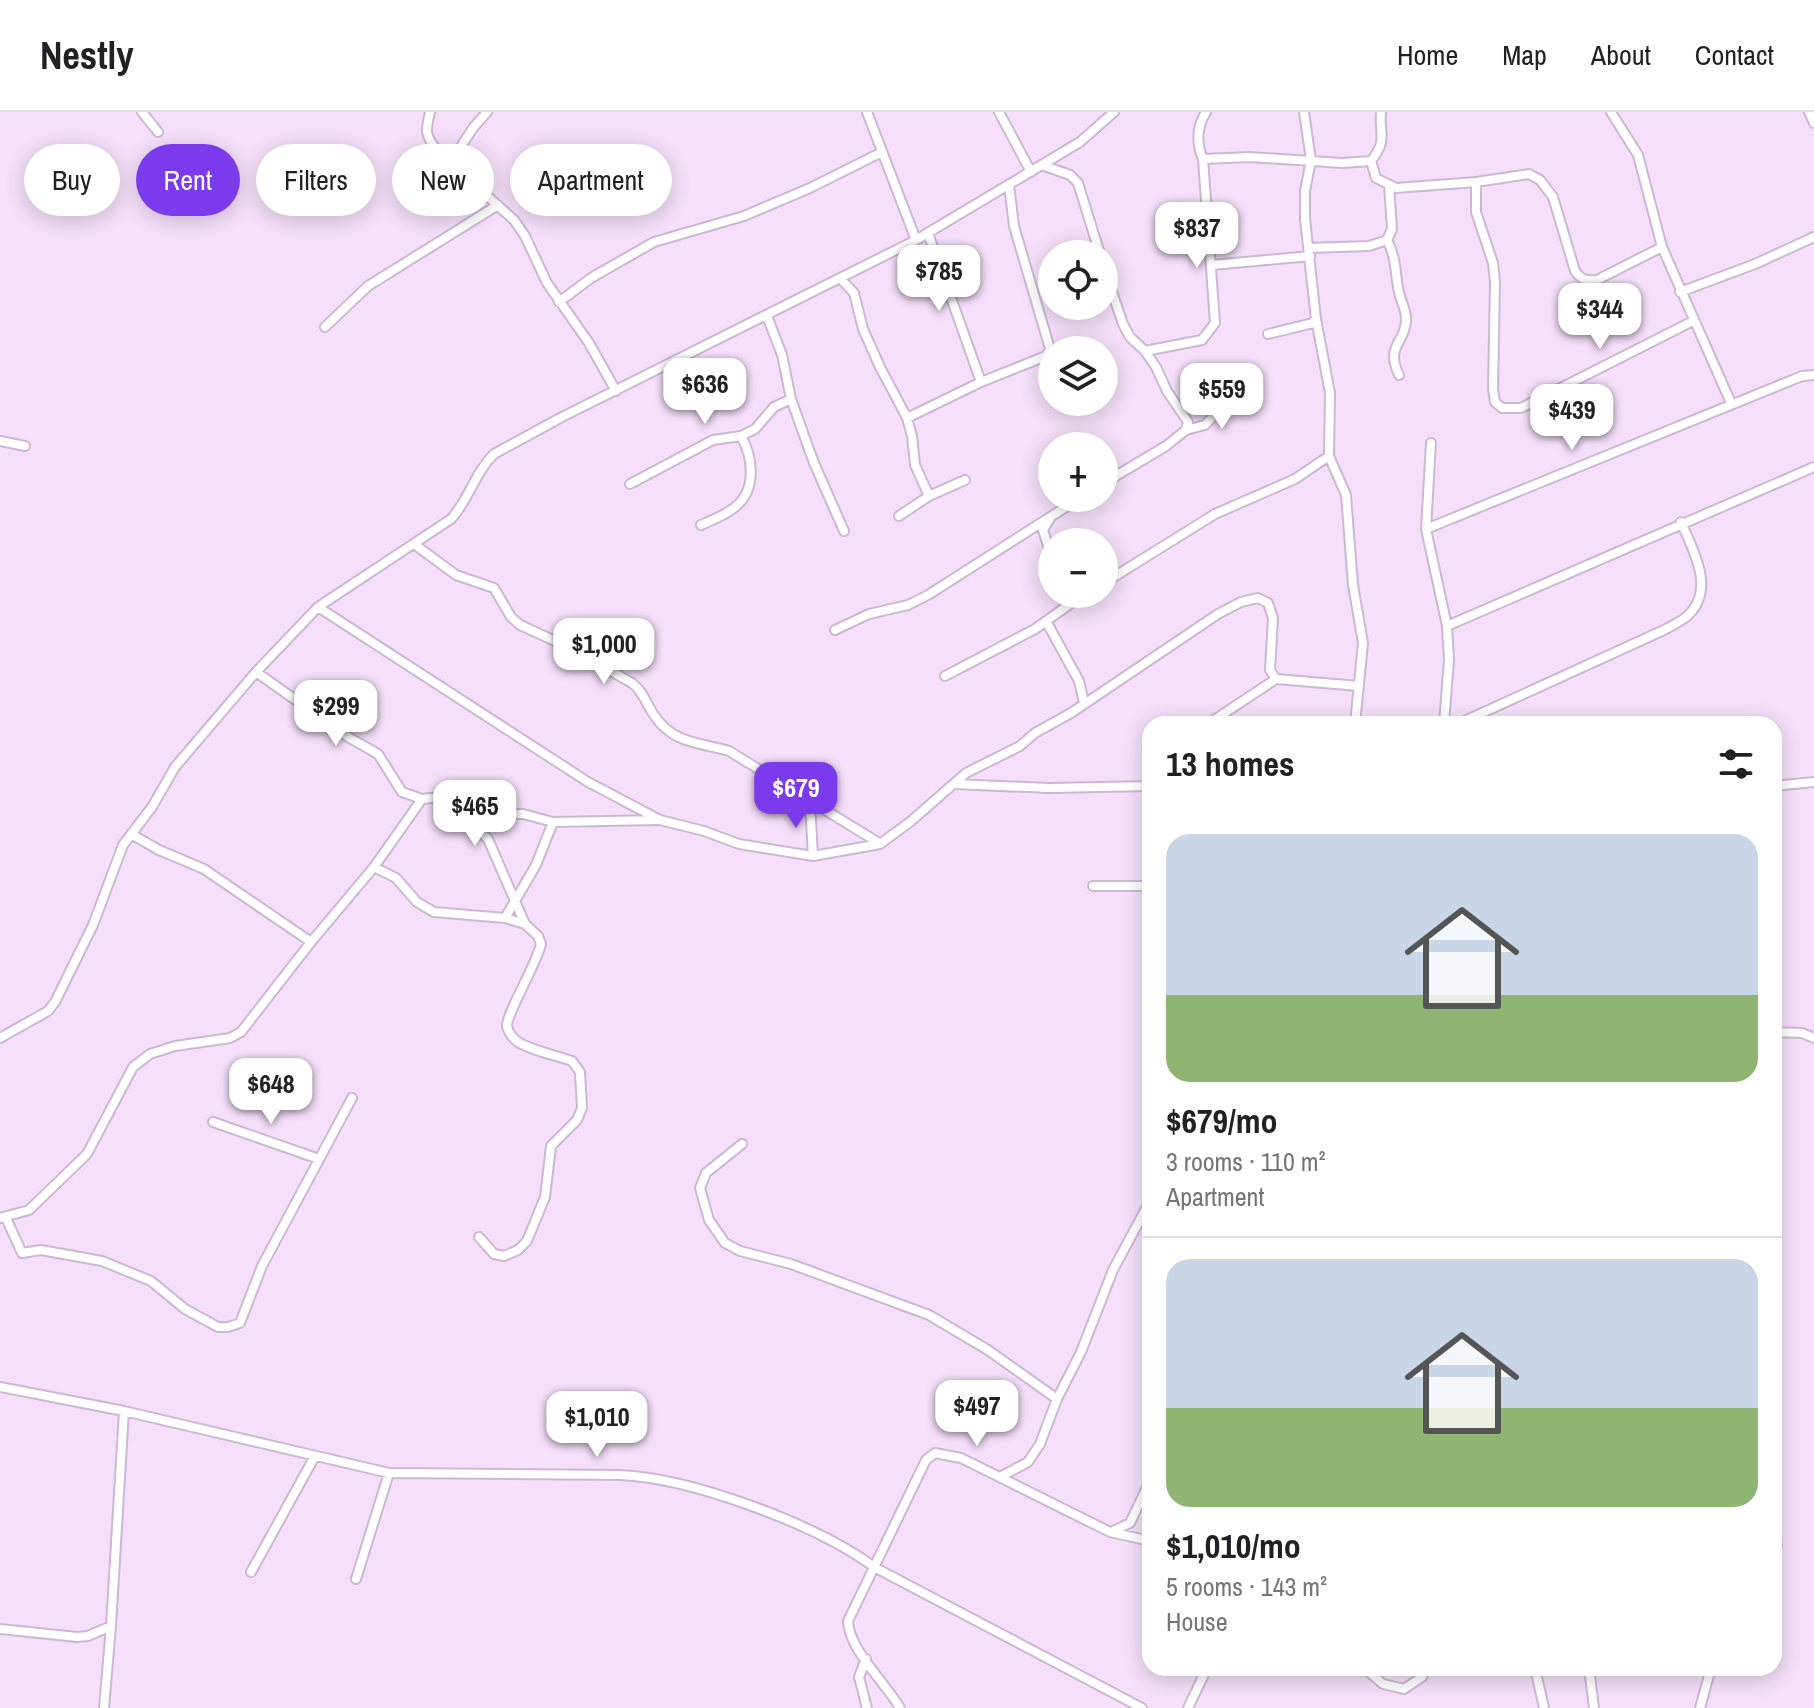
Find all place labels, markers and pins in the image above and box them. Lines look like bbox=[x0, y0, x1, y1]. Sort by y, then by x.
pin: $837 bbox=[1150, 202, 1244, 270]
pin: $785 bbox=[892, 245, 986, 313]
pin: $344 bbox=[1553, 283, 1647, 351]
pin: $636 bbox=[658, 358, 752, 426]
pin: $559 bbox=[1175, 363, 1269, 431]
pin: $439 bbox=[1525, 384, 1619, 452]
pin: $1,000 bbox=[539, 618, 669, 686]
pin: $299 bbox=[289, 680, 383, 748]
pin: $679 bbox=[749, 762, 843, 830]
pin: $465 bbox=[428, 780, 522, 848]
pin: $648 bbox=[224, 1058, 318, 1126]
pin: $497 bbox=[930, 1380, 1024, 1448]
pin: $1,010 bbox=[532, 1391, 662, 1459]

